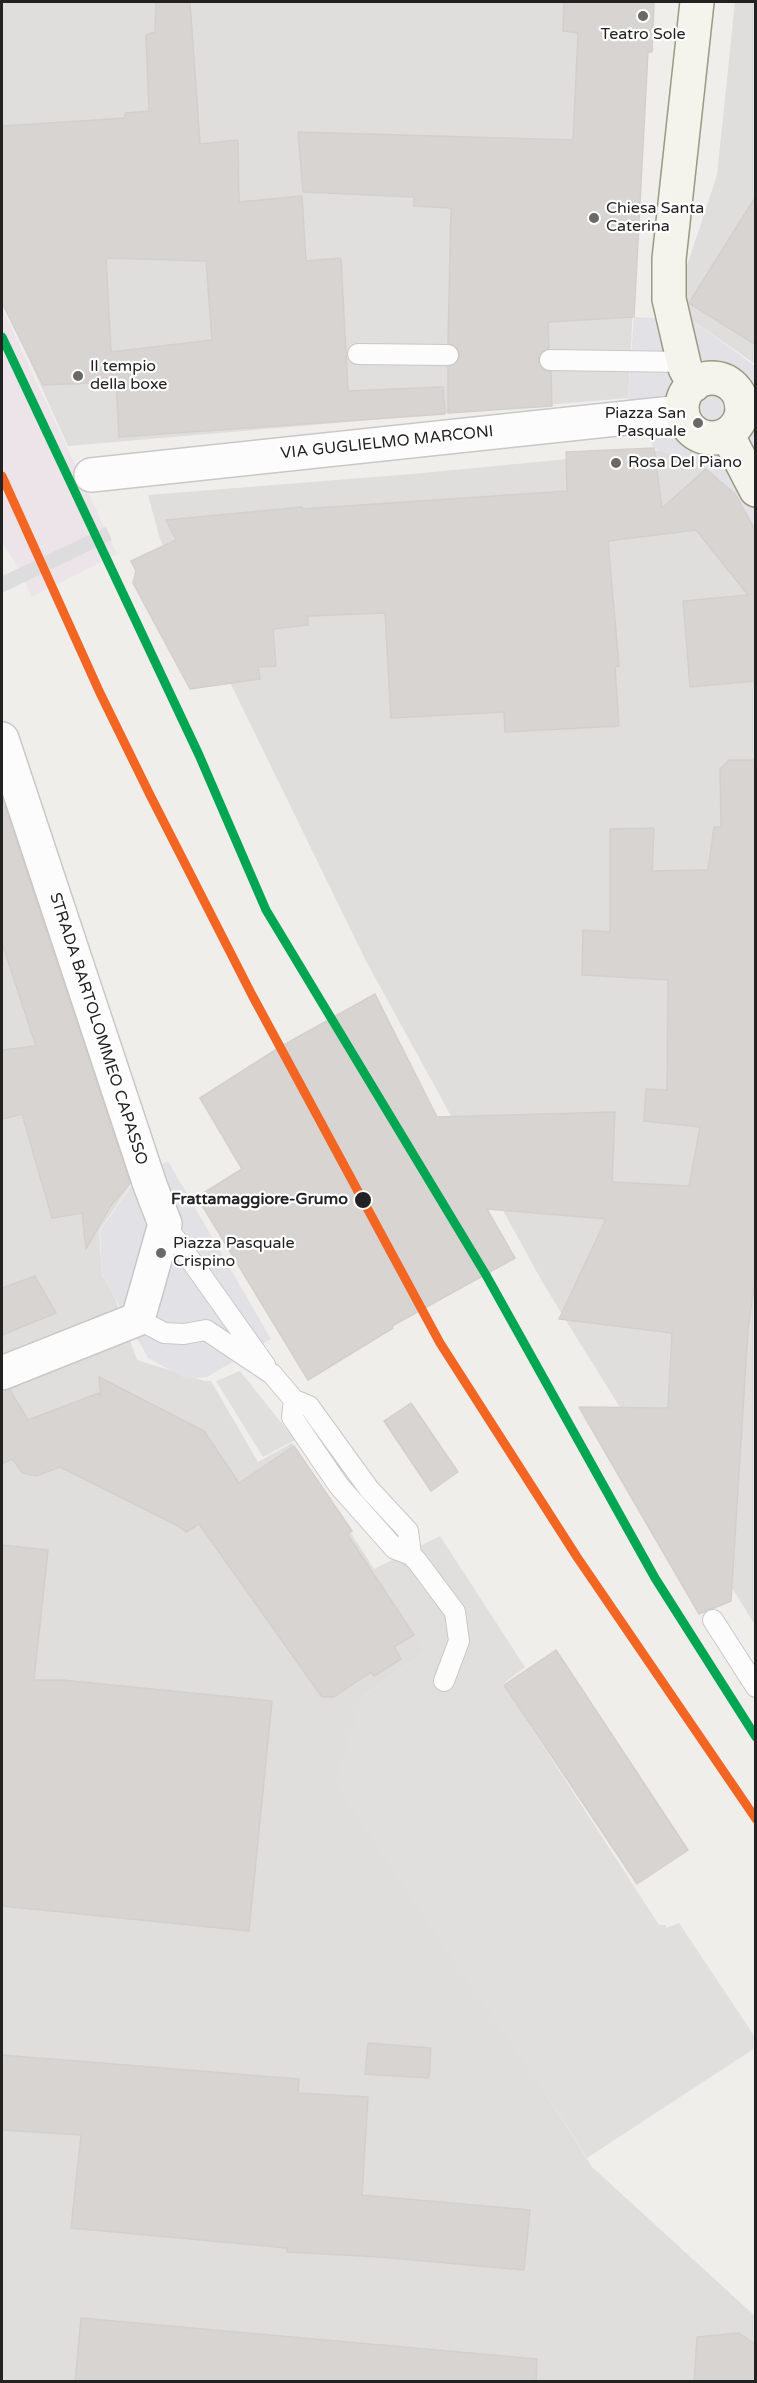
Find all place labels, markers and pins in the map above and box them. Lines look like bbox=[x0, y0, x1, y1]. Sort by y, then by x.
marker: Teatro Sole bbox=[636, 9, 650, 23]
place label: Teatro Sole bbox=[600, 25, 686, 45]
place label: Chiesa Santa Caterina bbox=[606, 199, 704, 237]
marker: Chiesa Santa Caterina bbox=[587, 211, 601, 225]
place label: Il tempio della boxe bbox=[90, 357, 167, 395]
marker: Il tempio della boxe bbox=[71, 369, 85, 383]
place label: Piazza San Pasquale bbox=[605, 404, 686, 442]
marker: Piazza San Pasquale bbox=[691, 416, 705, 430]
place label: Rosa Del Piano bbox=[628, 453, 742, 473]
marker: Rosa Del Piano bbox=[609, 456, 623, 470]
place label: Frattamaggiore-Grumo bbox=[171, 1190, 348, 1210]
marker: Frattamaggiore-Grumo bbox=[353, 1190, 373, 1210]
place label: Piazza Pasquale Crispino bbox=[173, 1234, 295, 1272]
marker: Piazza Pasquale Crispino bbox=[154, 1246, 168, 1260]

